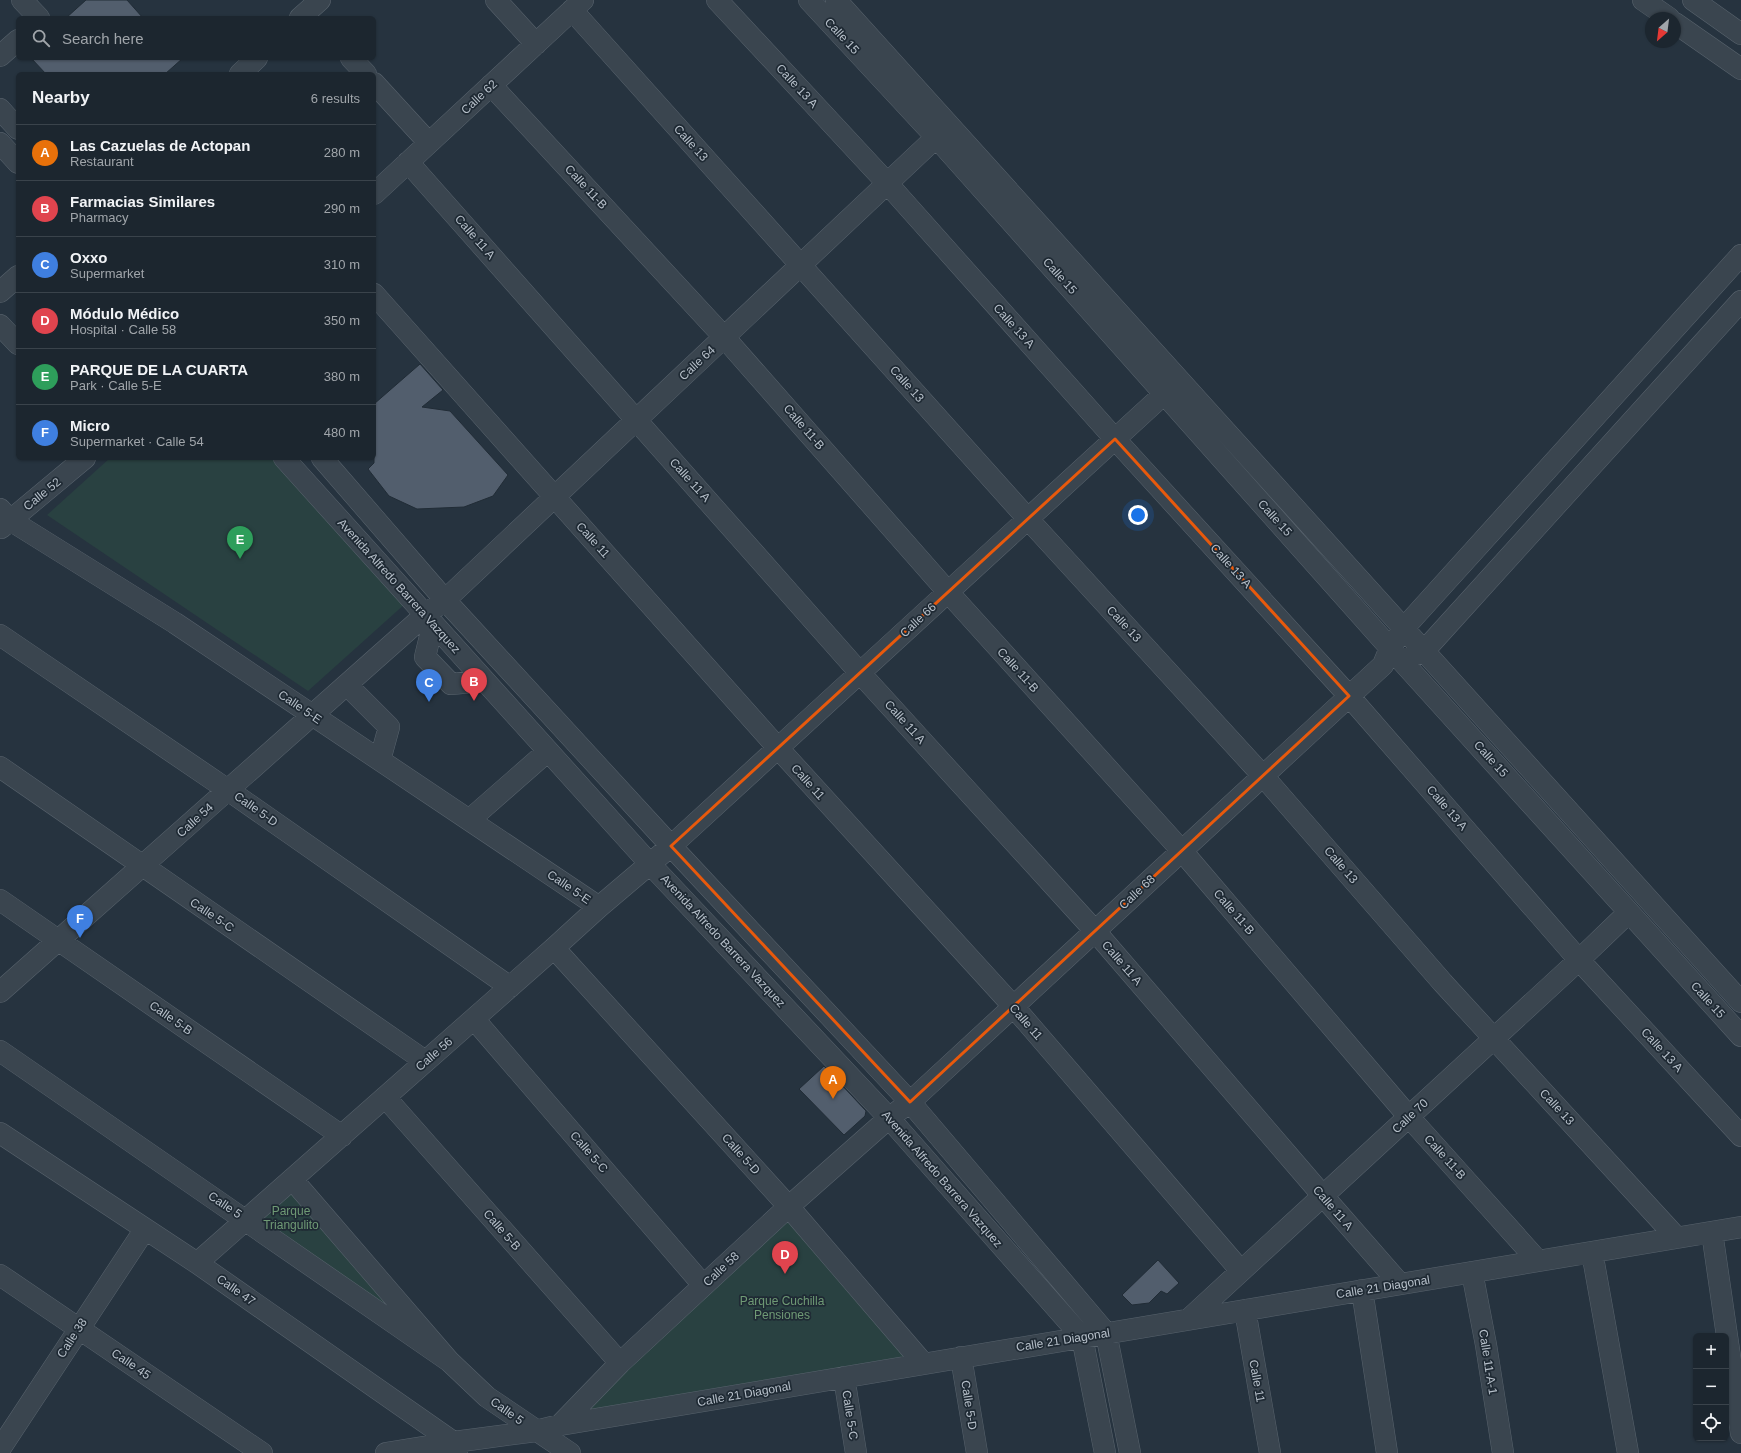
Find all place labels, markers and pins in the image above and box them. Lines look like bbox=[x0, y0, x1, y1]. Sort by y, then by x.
pin: E bbox=[227, 526, 253, 559]
pin: B bbox=[461, 668, 487, 701]
pin: C bbox=[416, 669, 442, 702]
pin: F bbox=[67, 905, 93, 938]
pin: A bbox=[820, 1066, 846, 1099]
pin: D bbox=[772, 1241, 798, 1274]

